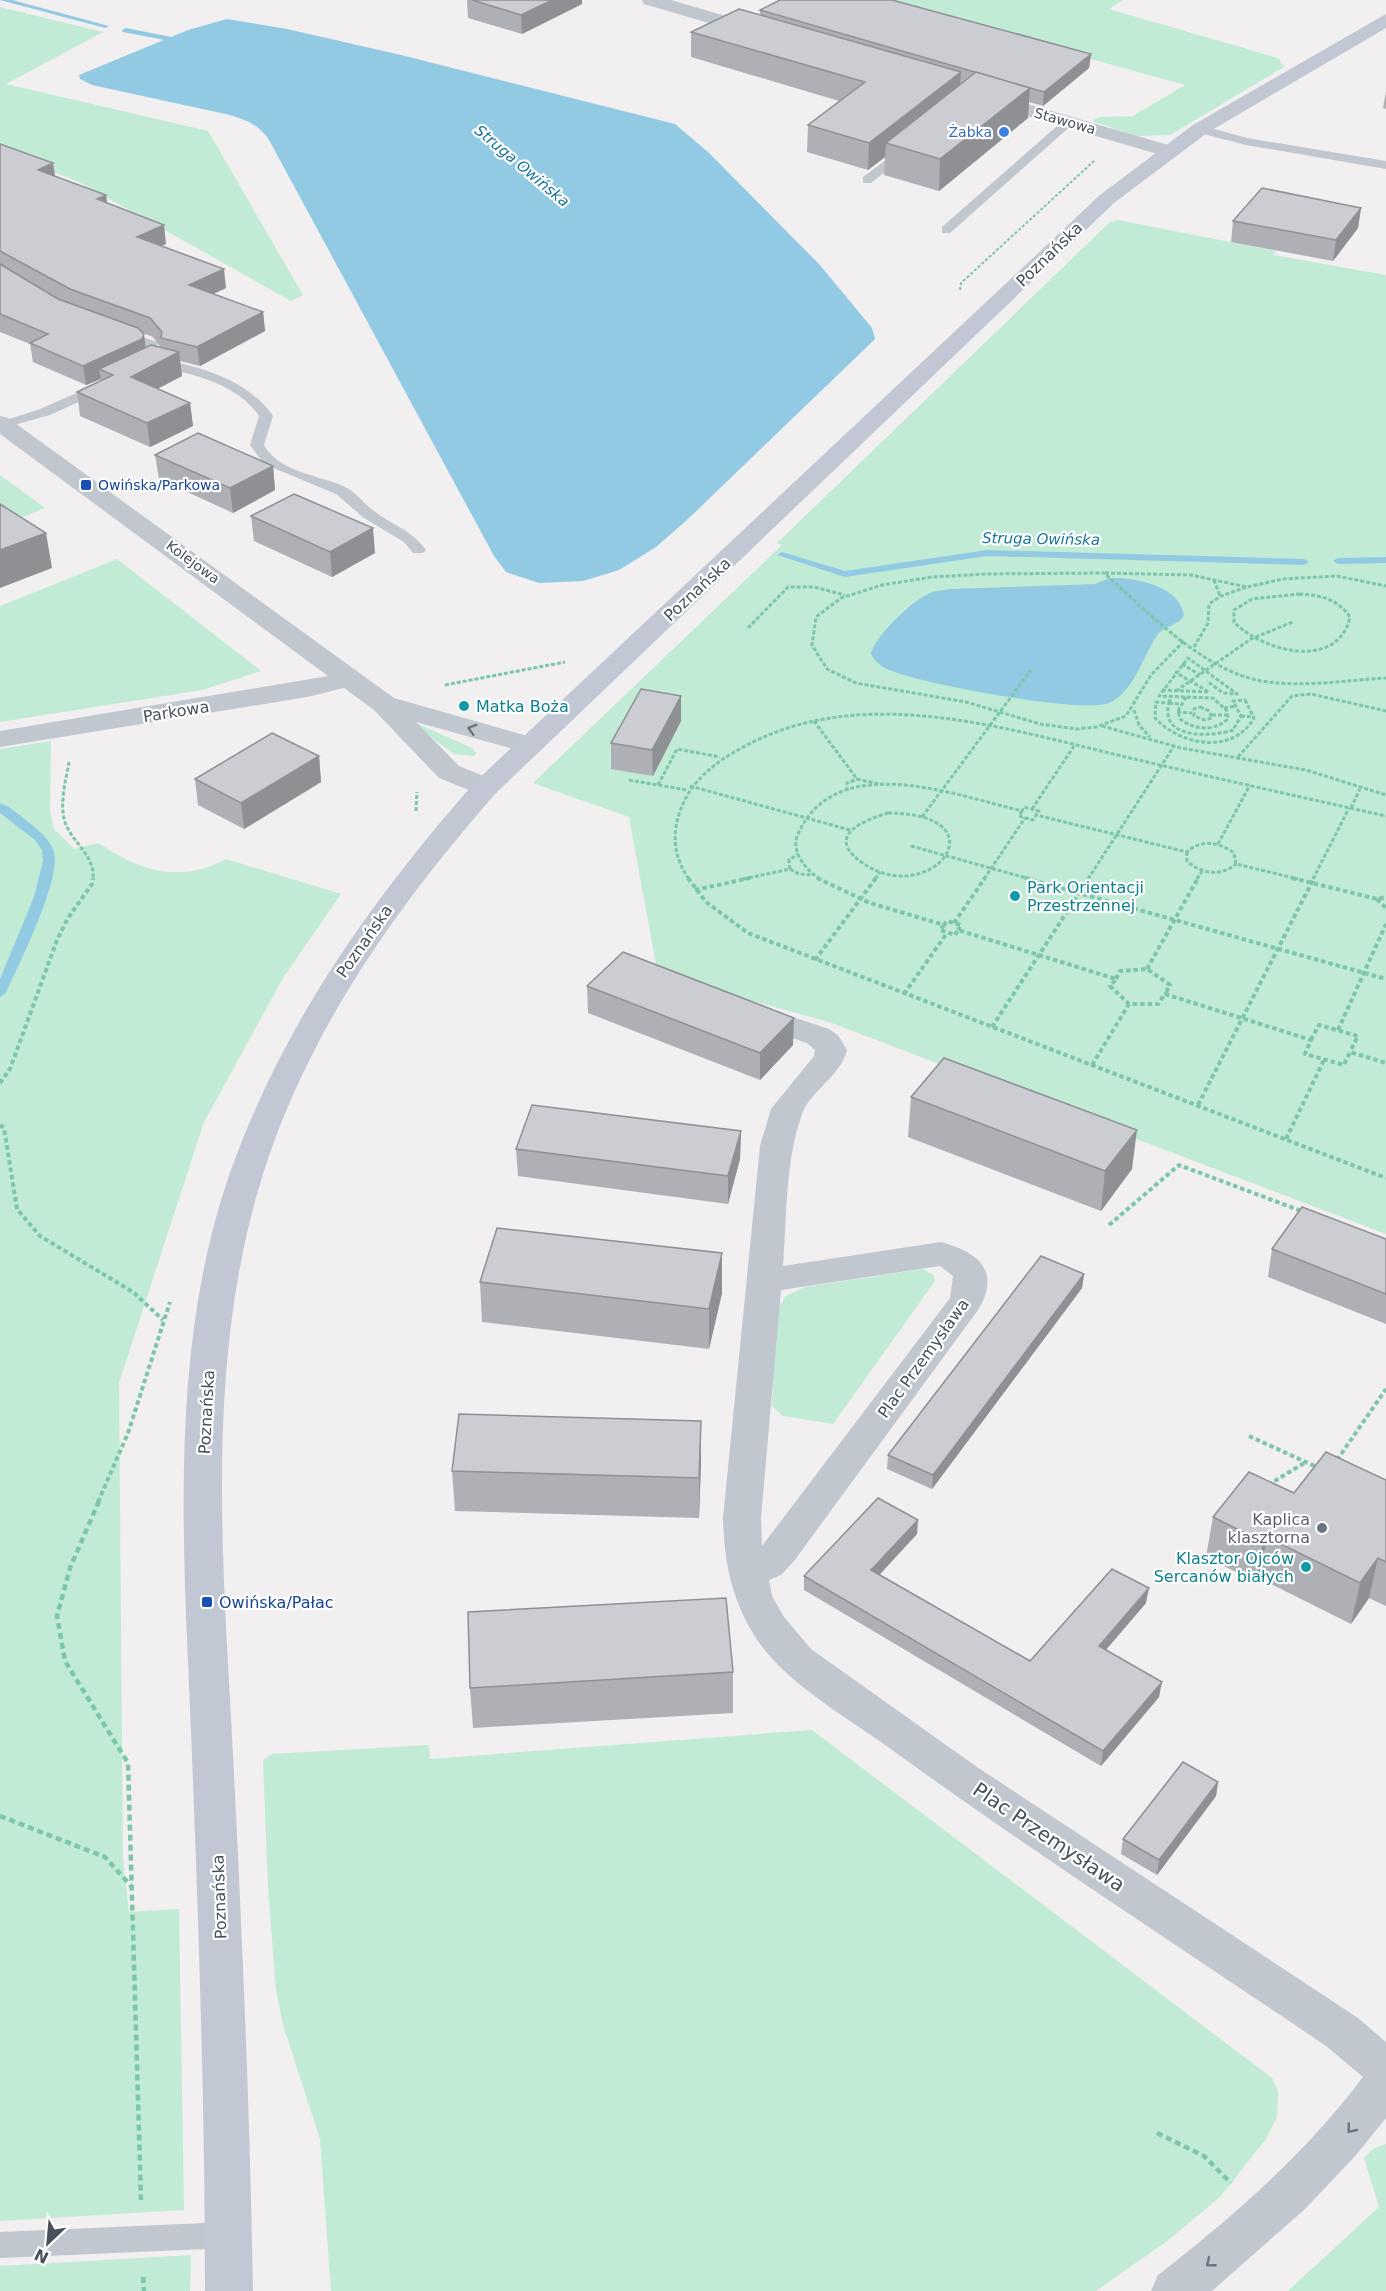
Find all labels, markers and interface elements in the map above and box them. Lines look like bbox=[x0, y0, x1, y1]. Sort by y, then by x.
street label: Stawowa bbox=[1033, 105, 1097, 137]
water label: Struga Owińska bbox=[471, 121, 573, 211]
place label: Żabka bbox=[949, 123, 992, 140]
marker: Żabka bbox=[997, 125, 1011, 139]
street label: Poznańska bbox=[1012, 218, 1086, 291]
place label: Owińska/Parkowa bbox=[98, 477, 220, 493]
marker: Owińska/Parkowa bbox=[79, 478, 93, 492]
water label: Struga Owińska bbox=[982, 529, 1100, 549]
street label: Kolejowa bbox=[163, 537, 223, 587]
street label: Poznańska bbox=[660, 554, 735, 625]
street label: Parkowa bbox=[142, 697, 210, 726]
place label: Matka Boża bbox=[476, 697, 569, 716]
marker: Matka Boża bbox=[457, 699, 471, 713]
one-way arrow bbox=[467, 724, 477, 737]
place label: Park Orientacji Przestrzennej bbox=[1027, 878, 1144, 915]
marker: Park Orientacji Przestrzennej bbox=[1008, 889, 1022, 903]
street label: Poznańska bbox=[332, 901, 396, 981]
street label: Plac Przemysława bbox=[874, 1295, 973, 1422]
street label: Poznańska bbox=[195, 1369, 218, 1455]
place label: Kaplica klasztorna bbox=[1227, 1510, 1310, 1547]
marker: Kaplica klasztorna bbox=[1315, 1521, 1329, 1535]
place label: Klasztor Ojców Sercanów białych bbox=[1154, 1549, 1294, 1586]
marker: Klasztor Ojców Sercanów białych bbox=[1299, 1560, 1313, 1574]
place label: Owińska/Pałac bbox=[219, 1593, 334, 1612]
marker: Owińska/Pałac bbox=[200, 1595, 214, 1609]
street label: Plac Przemysława bbox=[968, 1777, 1130, 1897]
street label: Poznańska bbox=[209, 1854, 230, 1940]
one-way arrow bbox=[1348, 2123, 1359, 2134]
north arrow bbox=[18, 2213, 78, 2273]
text: N bbox=[31, 2245, 52, 2268]
one-way arrow bbox=[1205, 2256, 1216, 2267]

